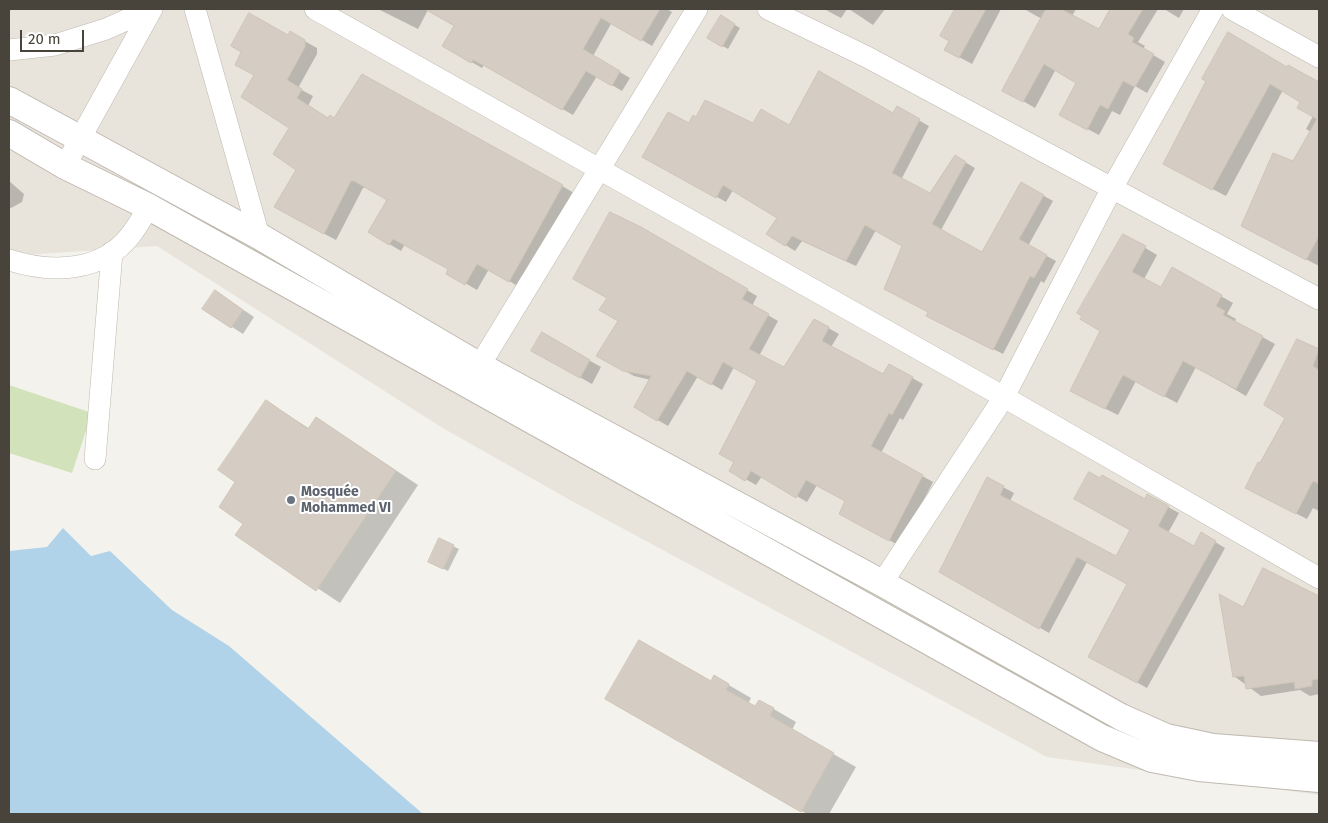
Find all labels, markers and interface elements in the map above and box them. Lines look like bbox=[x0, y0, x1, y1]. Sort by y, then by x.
scale bar bbox=[22, 20, 86, 52]
text: 20 m bbox=[28, 30, 61, 48]
place label: Mosquée Mohammed VI bbox=[301, 484, 391, 516]
marker: Mosquée Mohammed VI bbox=[285, 494, 297, 506]

